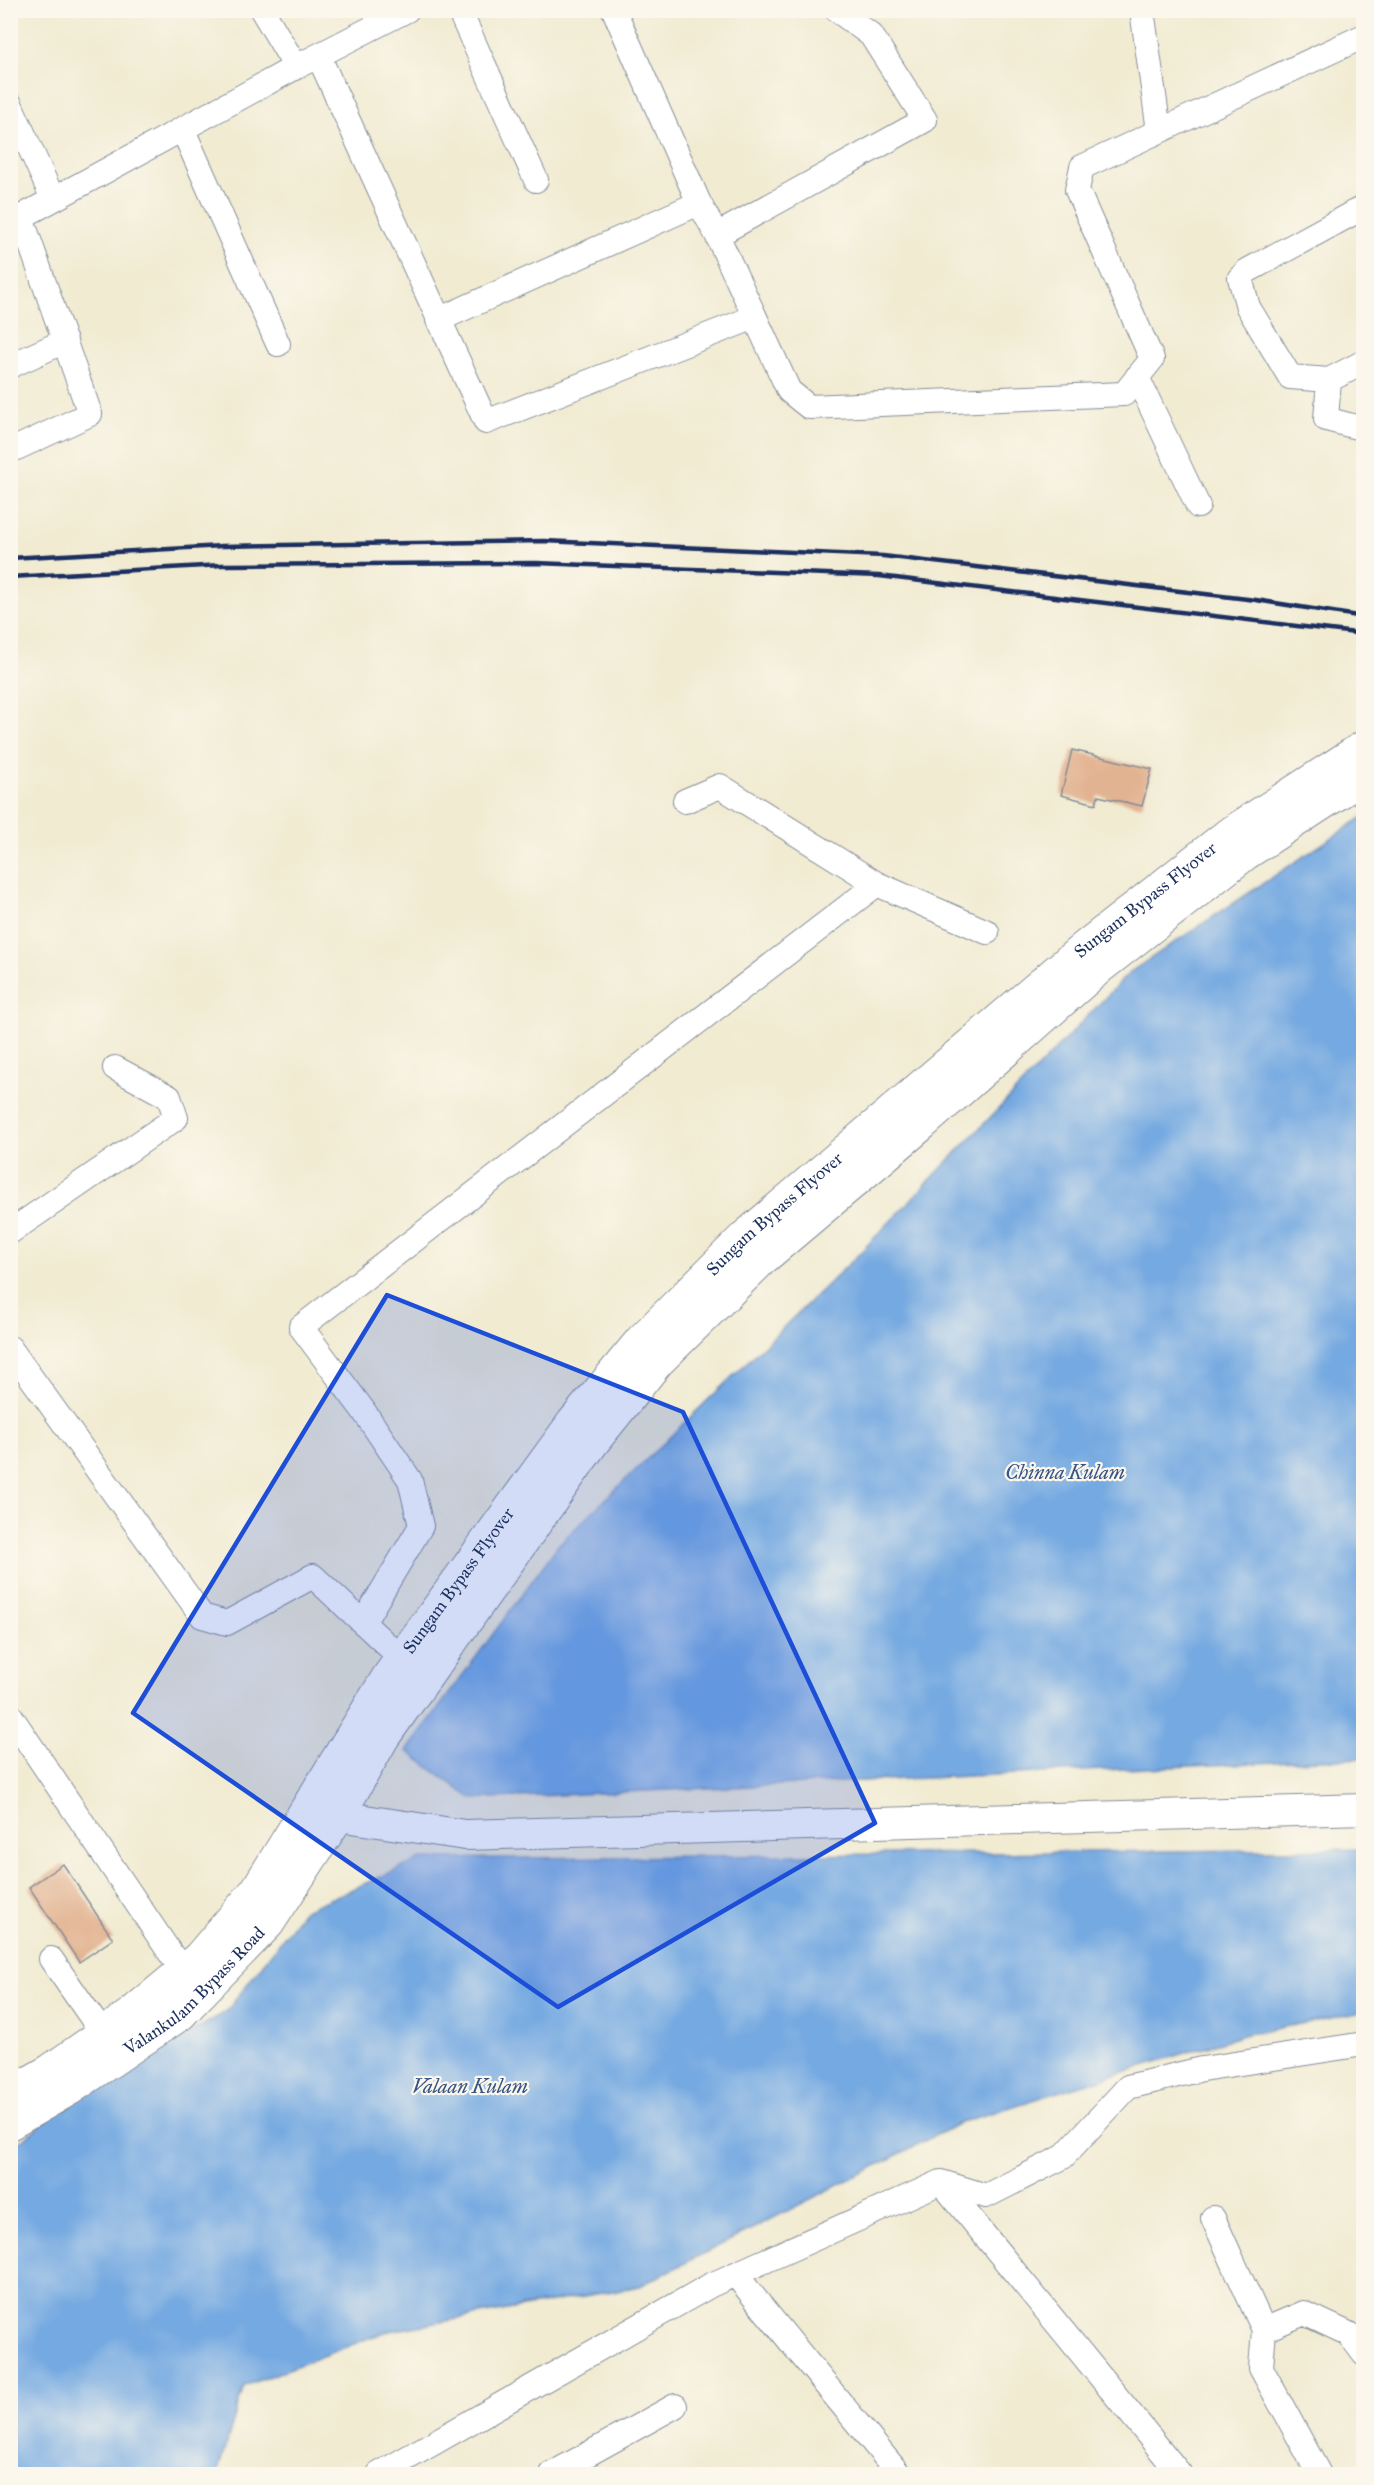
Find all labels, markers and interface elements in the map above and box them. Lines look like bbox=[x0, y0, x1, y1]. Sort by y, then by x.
street label: Sungam Bypass Flyover bbox=[1070, 837, 1221, 963]
street label: Sungam Bypass Flyover bbox=[702, 1147, 847, 1280]
water label: Chinna Kulam bbox=[1005, 1460, 1125, 1484]
street label: Sungam Bypass Flyover bbox=[398, 1503, 519, 1658]
street label: Valankulam Bypass Road bbox=[119, 1922, 269, 2060]
water label: Valaan Kulam bbox=[412, 2074, 528, 2098]

